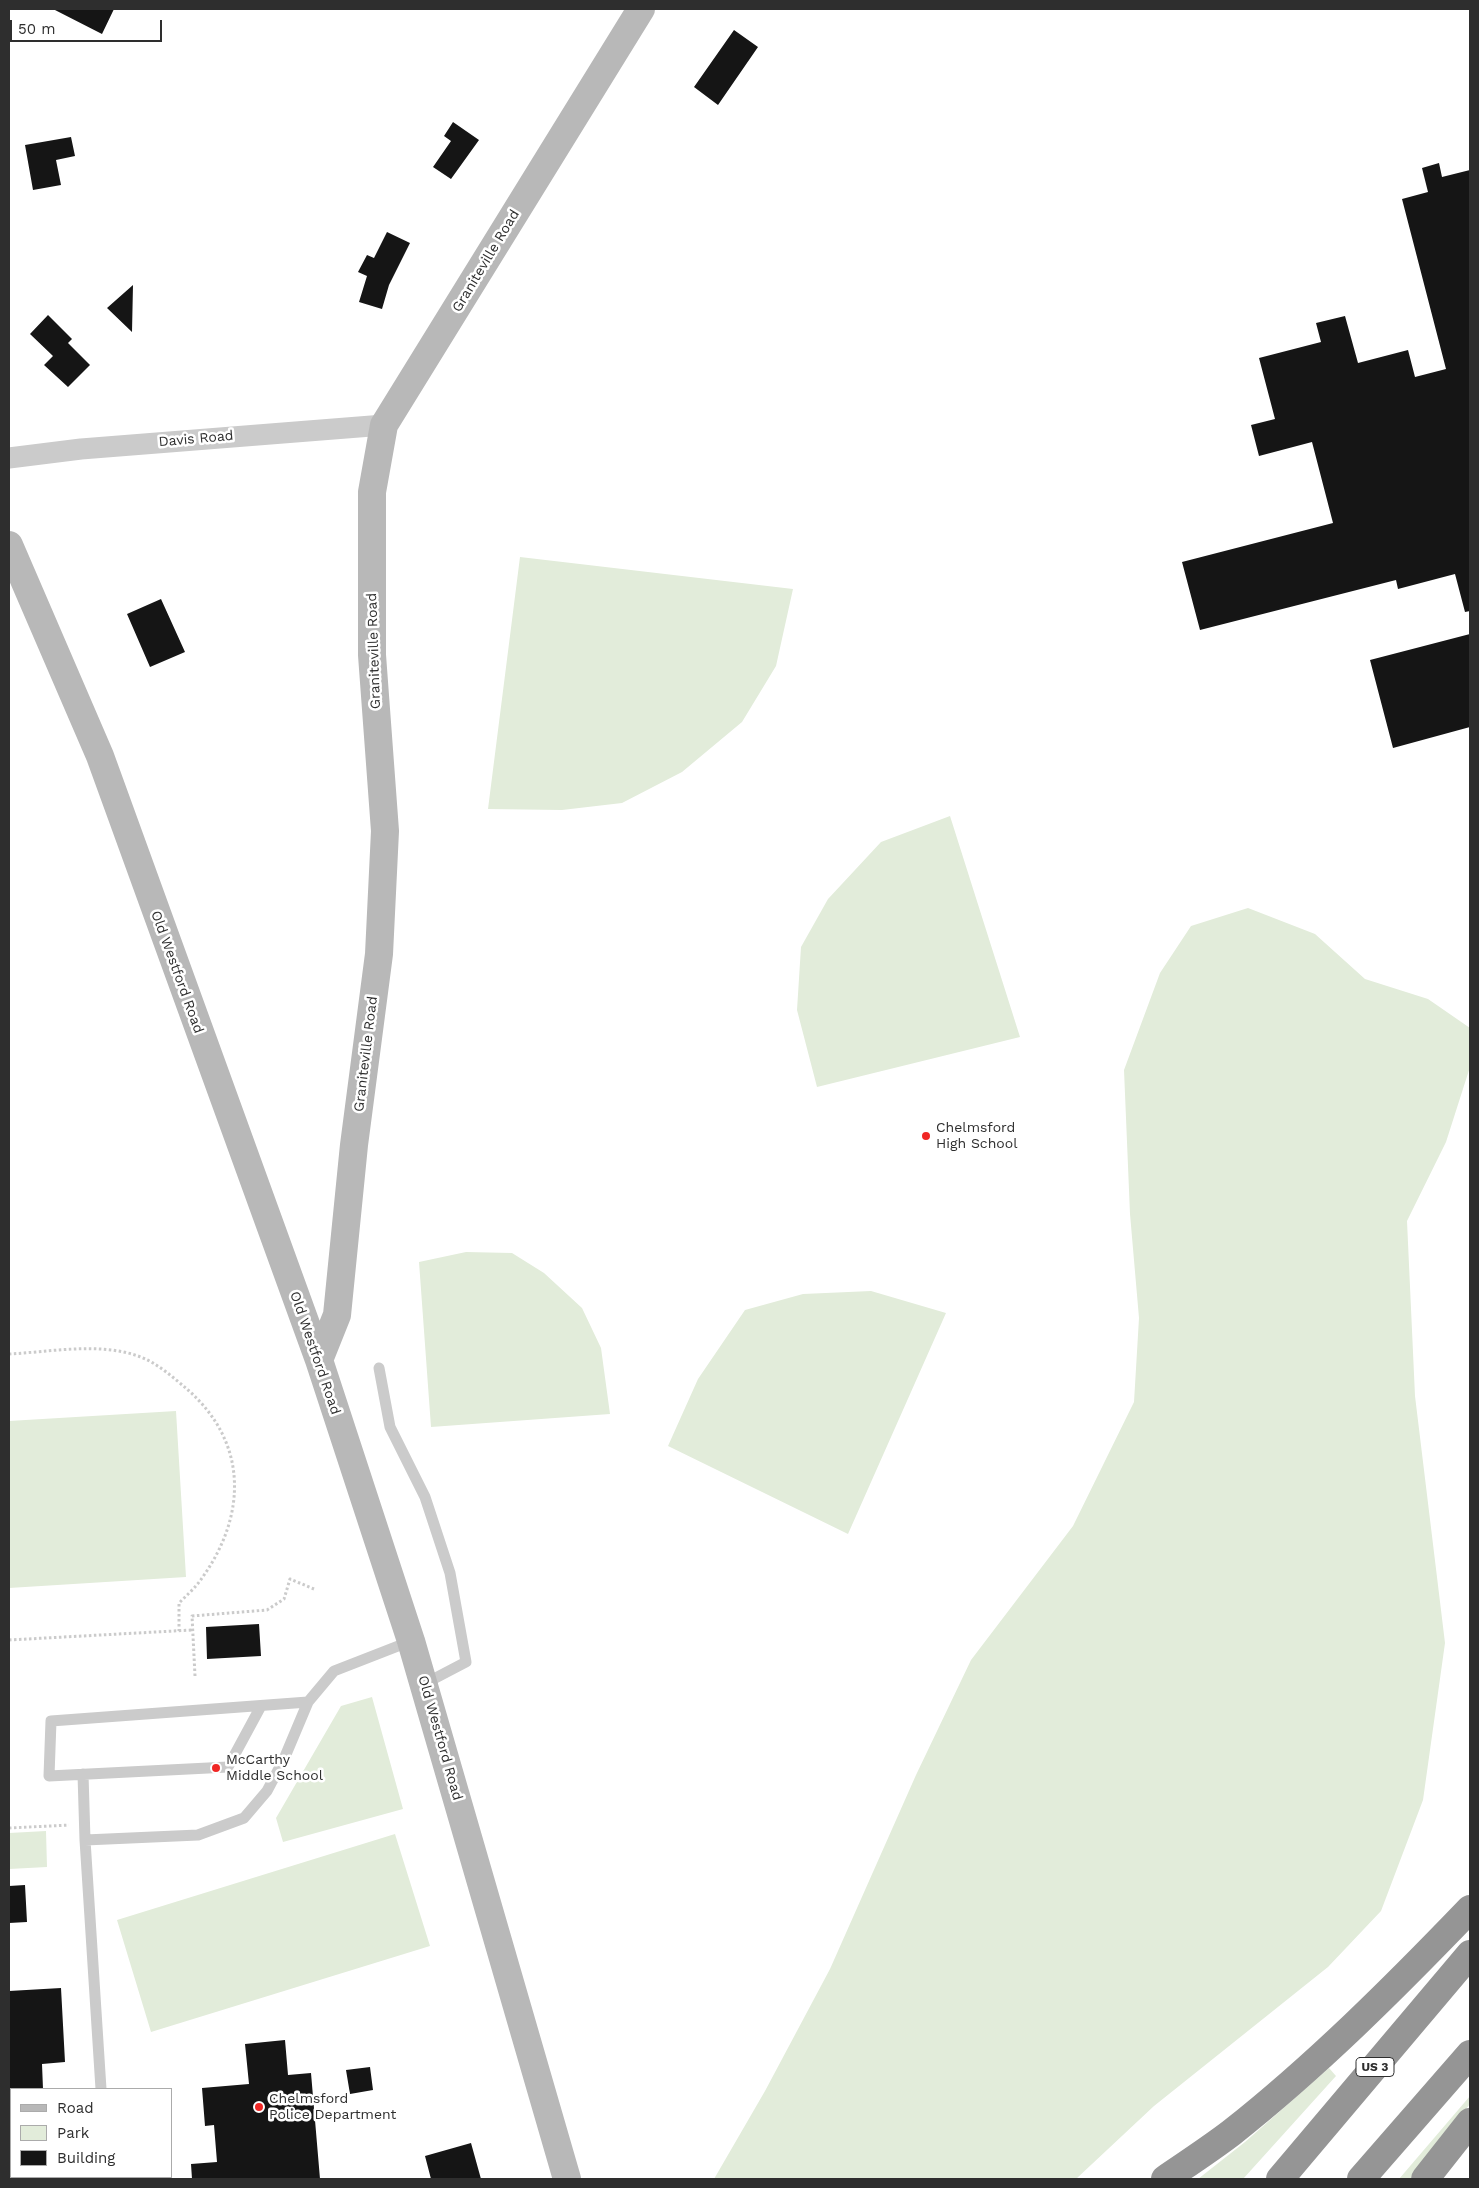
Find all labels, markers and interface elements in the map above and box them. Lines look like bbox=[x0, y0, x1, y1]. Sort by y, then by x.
scale bar bbox=[12, 10, 165, 42]
text: 50 m bbox=[18, 20, 55, 38]
street label: Graniteville Road bbox=[449, 207, 523, 315]
street label: Davis Road bbox=[158, 427, 234, 451]
street label: Graniteville Road bbox=[364, 593, 384, 709]
street label: Old Westford Road bbox=[147, 908, 207, 1036]
street label: Graniteville Road bbox=[351, 995, 381, 1113]
place label: Chelmsford High School bbox=[936, 1120, 1017, 1152]
marker: Chelmsford High School bbox=[920, 1130, 932, 1142]
street label: Old Westford Road bbox=[286, 1289, 344, 1417]
street label: Old Westford Road bbox=[414, 1674, 466, 1802]
place label: McCarthy Middle School bbox=[226, 1752, 323, 1784]
marker: McCarthy Middle School bbox=[210, 1762, 222, 1774]
road number: US 3 bbox=[1356, 2058, 1394, 2076]
legend bbox=[10, 2088, 172, 2178]
place label: Chelmsford Police Department bbox=[269, 2091, 396, 2124]
text: Road bbox=[57, 2099, 94, 2117]
marker: Chelmsford Police Department bbox=[253, 2101, 265, 2113]
text: Park bbox=[57, 2124, 89, 2142]
text: Building bbox=[57, 2149, 115, 2167]

